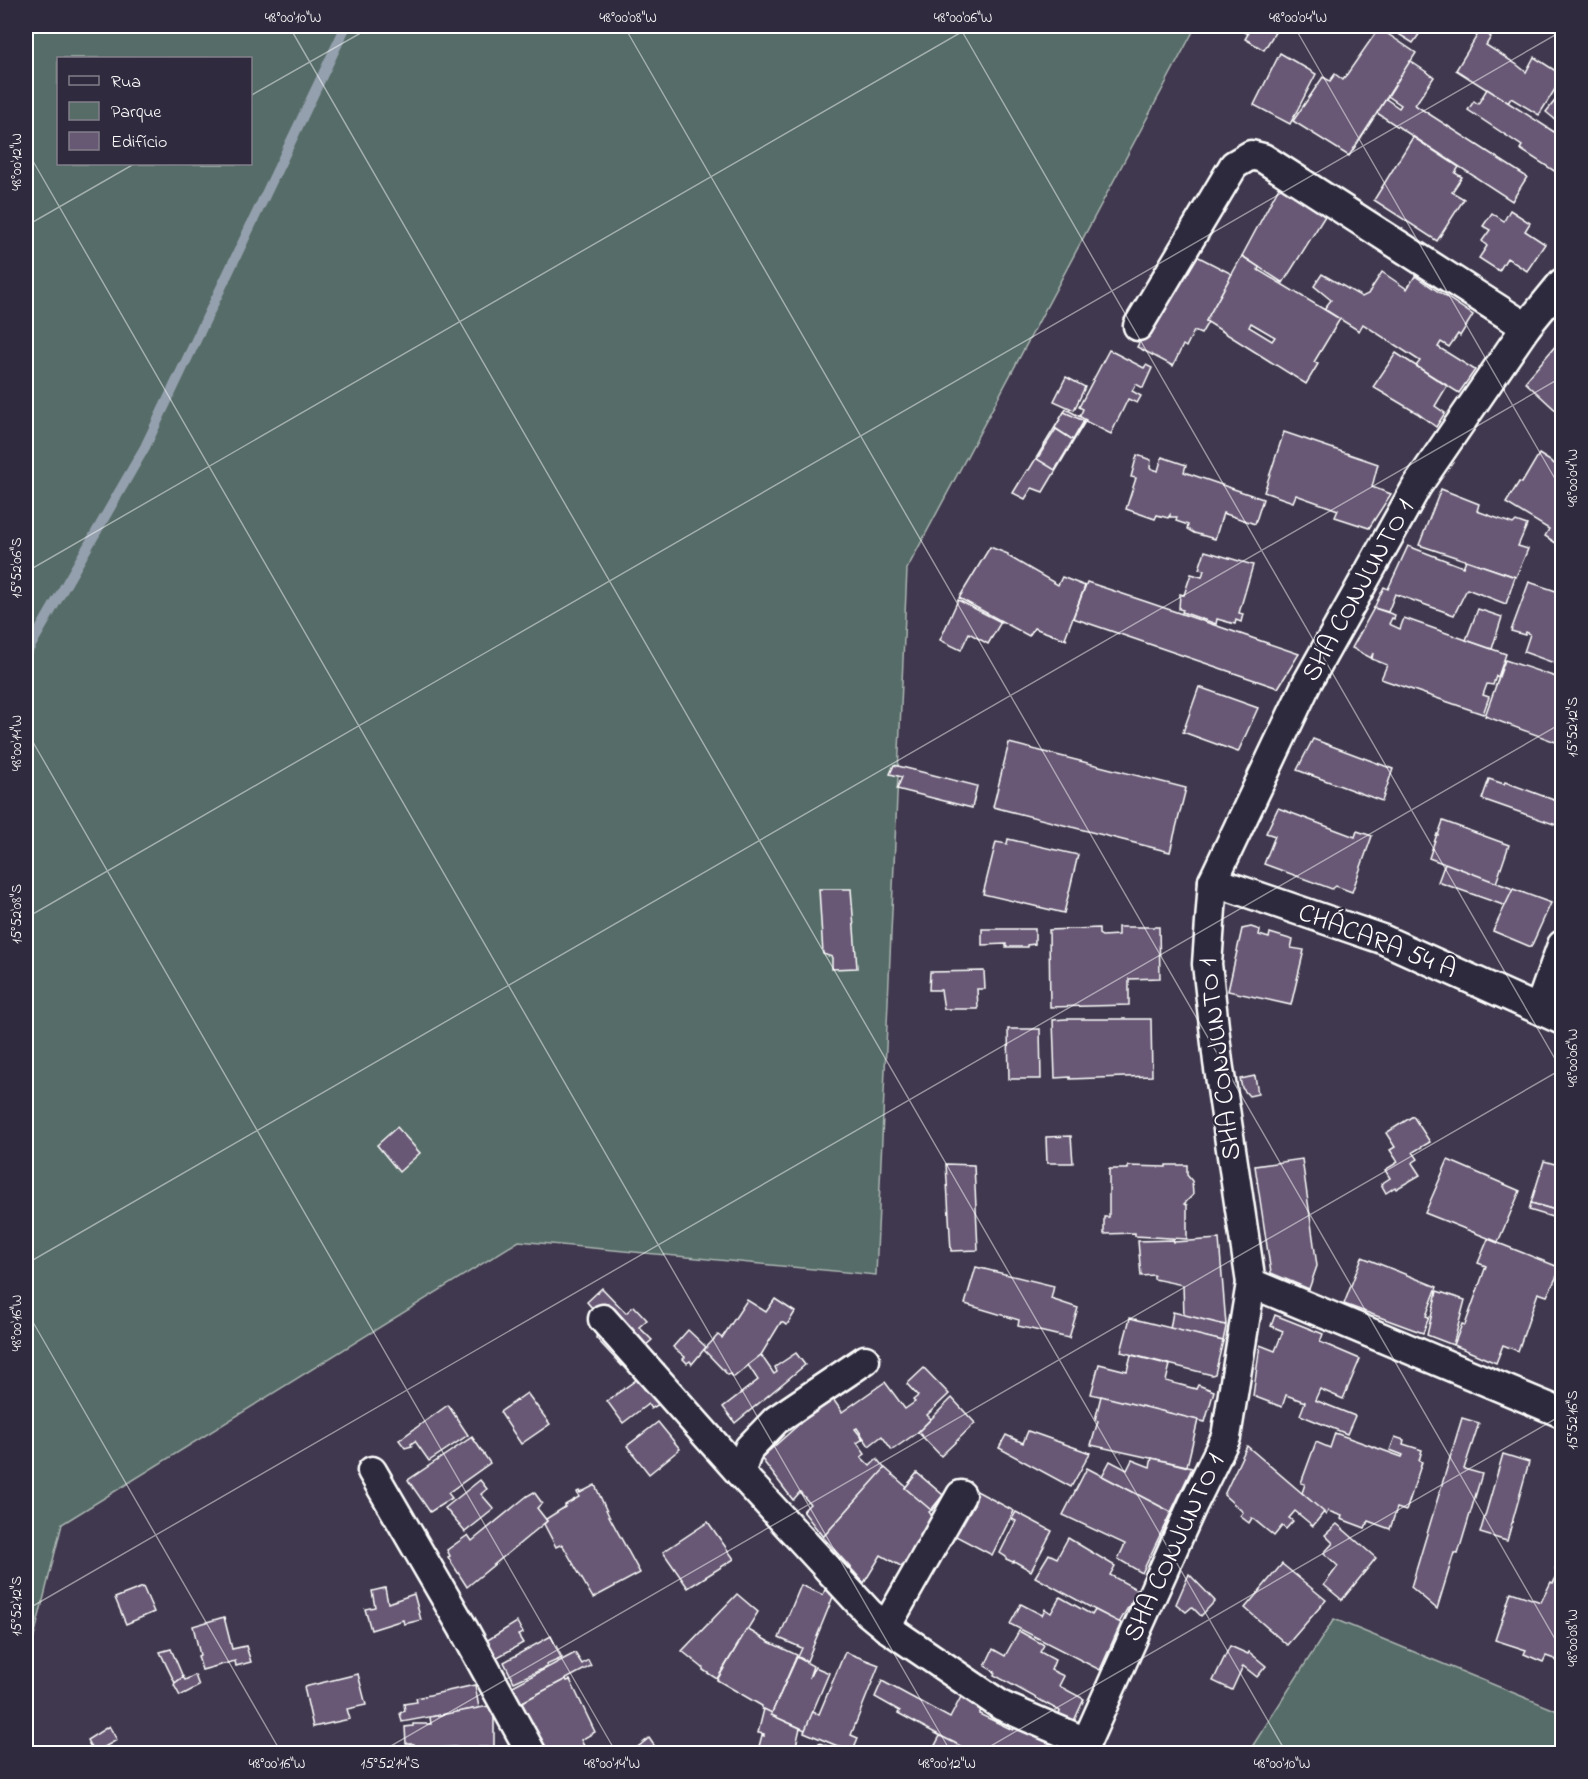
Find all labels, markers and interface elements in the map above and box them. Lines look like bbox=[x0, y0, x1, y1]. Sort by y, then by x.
text: 48°00'10"W bbox=[265, 7, 321, 29]
text: 48°00'08"W bbox=[599, 7, 657, 29]
text: 48°00'06"W bbox=[934, 7, 992, 29]
text: 48°00'04"W bbox=[1269, 7, 1327, 29]
legend bbox=[57, 57, 252, 165]
text: Rua bbox=[111, 70, 141, 96]
text: Parque bbox=[111, 100, 162, 126]
text: Edifício bbox=[111, 130, 167, 156]
text: 48°00'12"W bbox=[6, 133, 28, 191]
text: 48°00'04"W bbox=[1562, 449, 1584, 507]
street label: SHA CONJUNTO 1 bbox=[1293, 493, 1425, 689]
text: 15°52'06"S bbox=[6, 537, 28, 599]
text: 15°52'12"S bbox=[1562, 696, 1584, 757]
text: 48°00'14"W bbox=[6, 715, 28, 771]
text: 15°52'08"S bbox=[6, 884, 28, 944]
street label: CHÁCARA 54 A bbox=[1292, 894, 1462, 990]
street label: SHA CONJUNTO 1 bbox=[1189, 956, 1253, 1162]
text: 48°00'06"W bbox=[1562, 1029, 1584, 1087]
text: 48°00'16"W bbox=[6, 1295, 28, 1351]
text: 15°52'16"S bbox=[1562, 1390, 1584, 1450]
street label: SHA CONJUNTO 1 bbox=[1114, 1448, 1236, 1648]
text: 15°52'12"S bbox=[6, 1575, 28, 1636]
text: 48°00'08"W bbox=[1562, 1609, 1584, 1667]
text: 48°00'16"W bbox=[249, 1753, 305, 1775]
text: 15°52'14"S bbox=[360, 1753, 420, 1775]
text: 48°00'14"W bbox=[584, 1753, 640, 1775]
text: 48°00'12"W bbox=[918, 1753, 976, 1775]
text: 48°00'10"W bbox=[1254, 1753, 1310, 1775]

